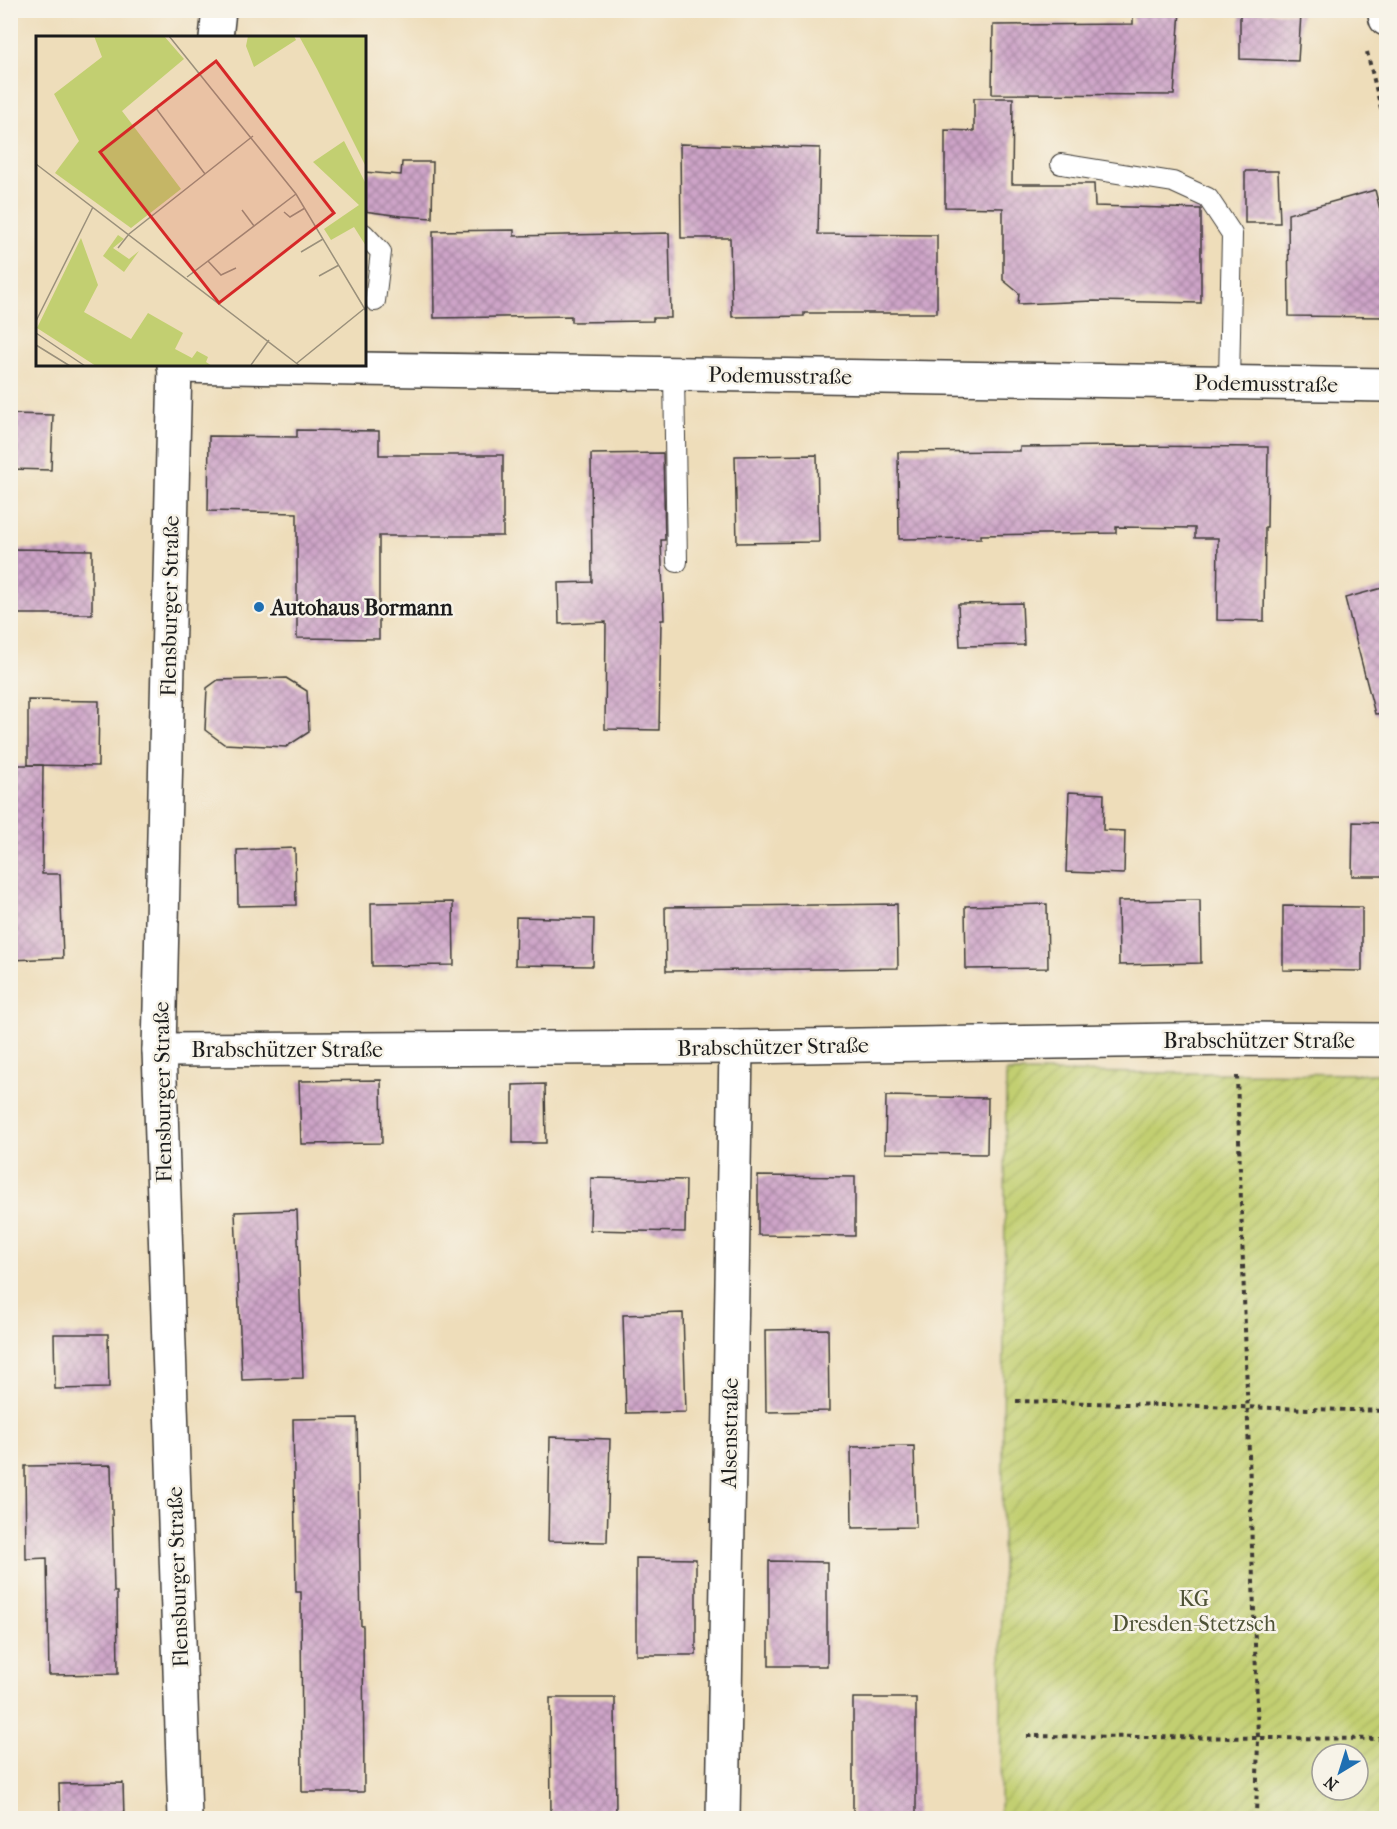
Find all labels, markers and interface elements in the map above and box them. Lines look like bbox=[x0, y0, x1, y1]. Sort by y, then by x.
inset map bbox=[36, 36, 366, 366]
street label: Podemusstraße bbox=[708, 362, 852, 390]
street label: Podemusstraße bbox=[1194, 370, 1338, 398]
street label: Flensburger Straße bbox=[155, 515, 185, 697]
place label: Autohaus Bormann bbox=[269, 595, 453, 621]
marker: Autohaus Bormann bbox=[252, 600, 266, 614]
street label: Flensburger Straße bbox=[148, 1001, 178, 1183]
street label: Brabschützer Straße bbox=[1163, 1028, 1355, 1054]
street label: Brabschützer Straße bbox=[677, 1032, 869, 1062]
street label: Brabschützer Straße bbox=[191, 1037, 383, 1063]
street label: Alsenstraße bbox=[716, 1377, 744, 1490]
street label: Flensburger Straße bbox=[162, 1486, 194, 1668]
park label: KG Dresden-Stetzsch bbox=[1112, 1586, 1277, 1637]
north arrow bbox=[1310, 1742, 1370, 1802]
text: N bbox=[1320, 1772, 1342, 1795]

